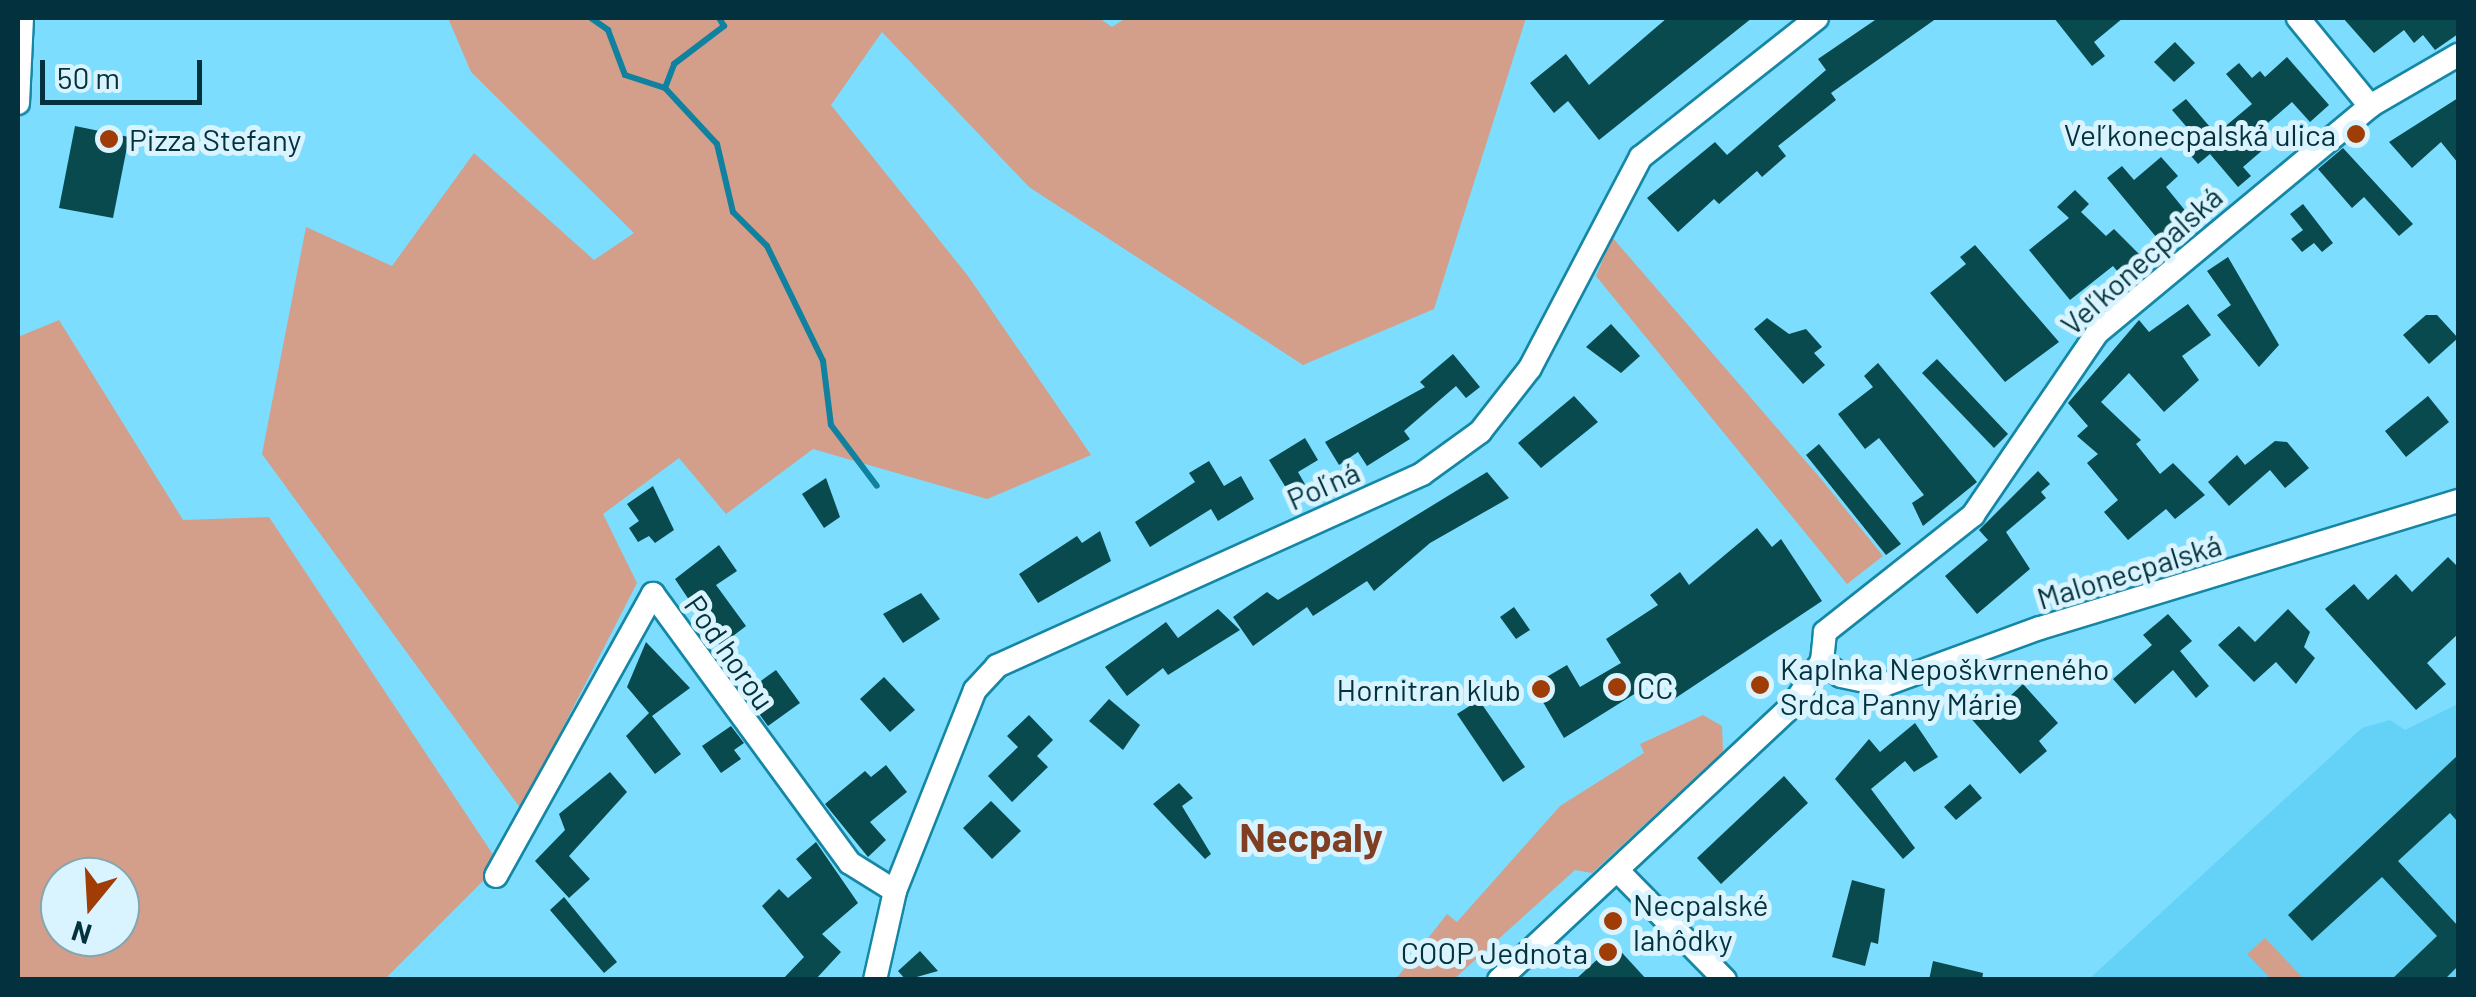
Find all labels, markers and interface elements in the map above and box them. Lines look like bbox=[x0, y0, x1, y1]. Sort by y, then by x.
scale bar bbox=[45, 40, 208, 102]
text: 50 m bbox=[57, 59, 120, 95]
place label: Veľkonecpalská ulica bbox=[2064, 116, 2336, 152]
place label: Pizza Stefany bbox=[129, 121, 301, 157]
marker: Veľkonecpalská ulica bbox=[2345, 123, 2367, 145]
marker: Pizza Stefany bbox=[98, 128, 120, 150]
street label: Veľkonecpalská bbox=[2053, 178, 2229, 342]
street label: Poľná bbox=[1281, 453, 1365, 517]
street label: Malonecpalská bbox=[2032, 526, 2226, 616]
street label: Pod horou bbox=[678, 588, 782, 716]
place label: Kaplnka Nepoškvrneného Srdca Panny Márie bbox=[1780, 650, 2109, 720]
place label: CC bbox=[1637, 669, 1673, 705]
place label: Hornitran klub bbox=[1337, 671, 1521, 707]
marker: Kaplnka Nepoškvrneného Srdca Panny Márie bbox=[1749, 674, 1771, 696]
marker: CC bbox=[1606, 676, 1628, 698]
marker: Hornitran klub bbox=[1530, 678, 1552, 700]
district label: Necpaly bbox=[1239, 812, 1383, 860]
north arrow bbox=[40, 857, 140, 957]
place label: Necpalské lahôdky bbox=[1633, 886, 1769, 956]
marker: Necpalské lahôdky bbox=[1602, 910, 1624, 932]
text: N bbox=[67, 915, 95, 953]
place label: COOP Jednota bbox=[1401, 934, 1588, 970]
marker: COOP Jednota bbox=[1597, 941, 1619, 963]

